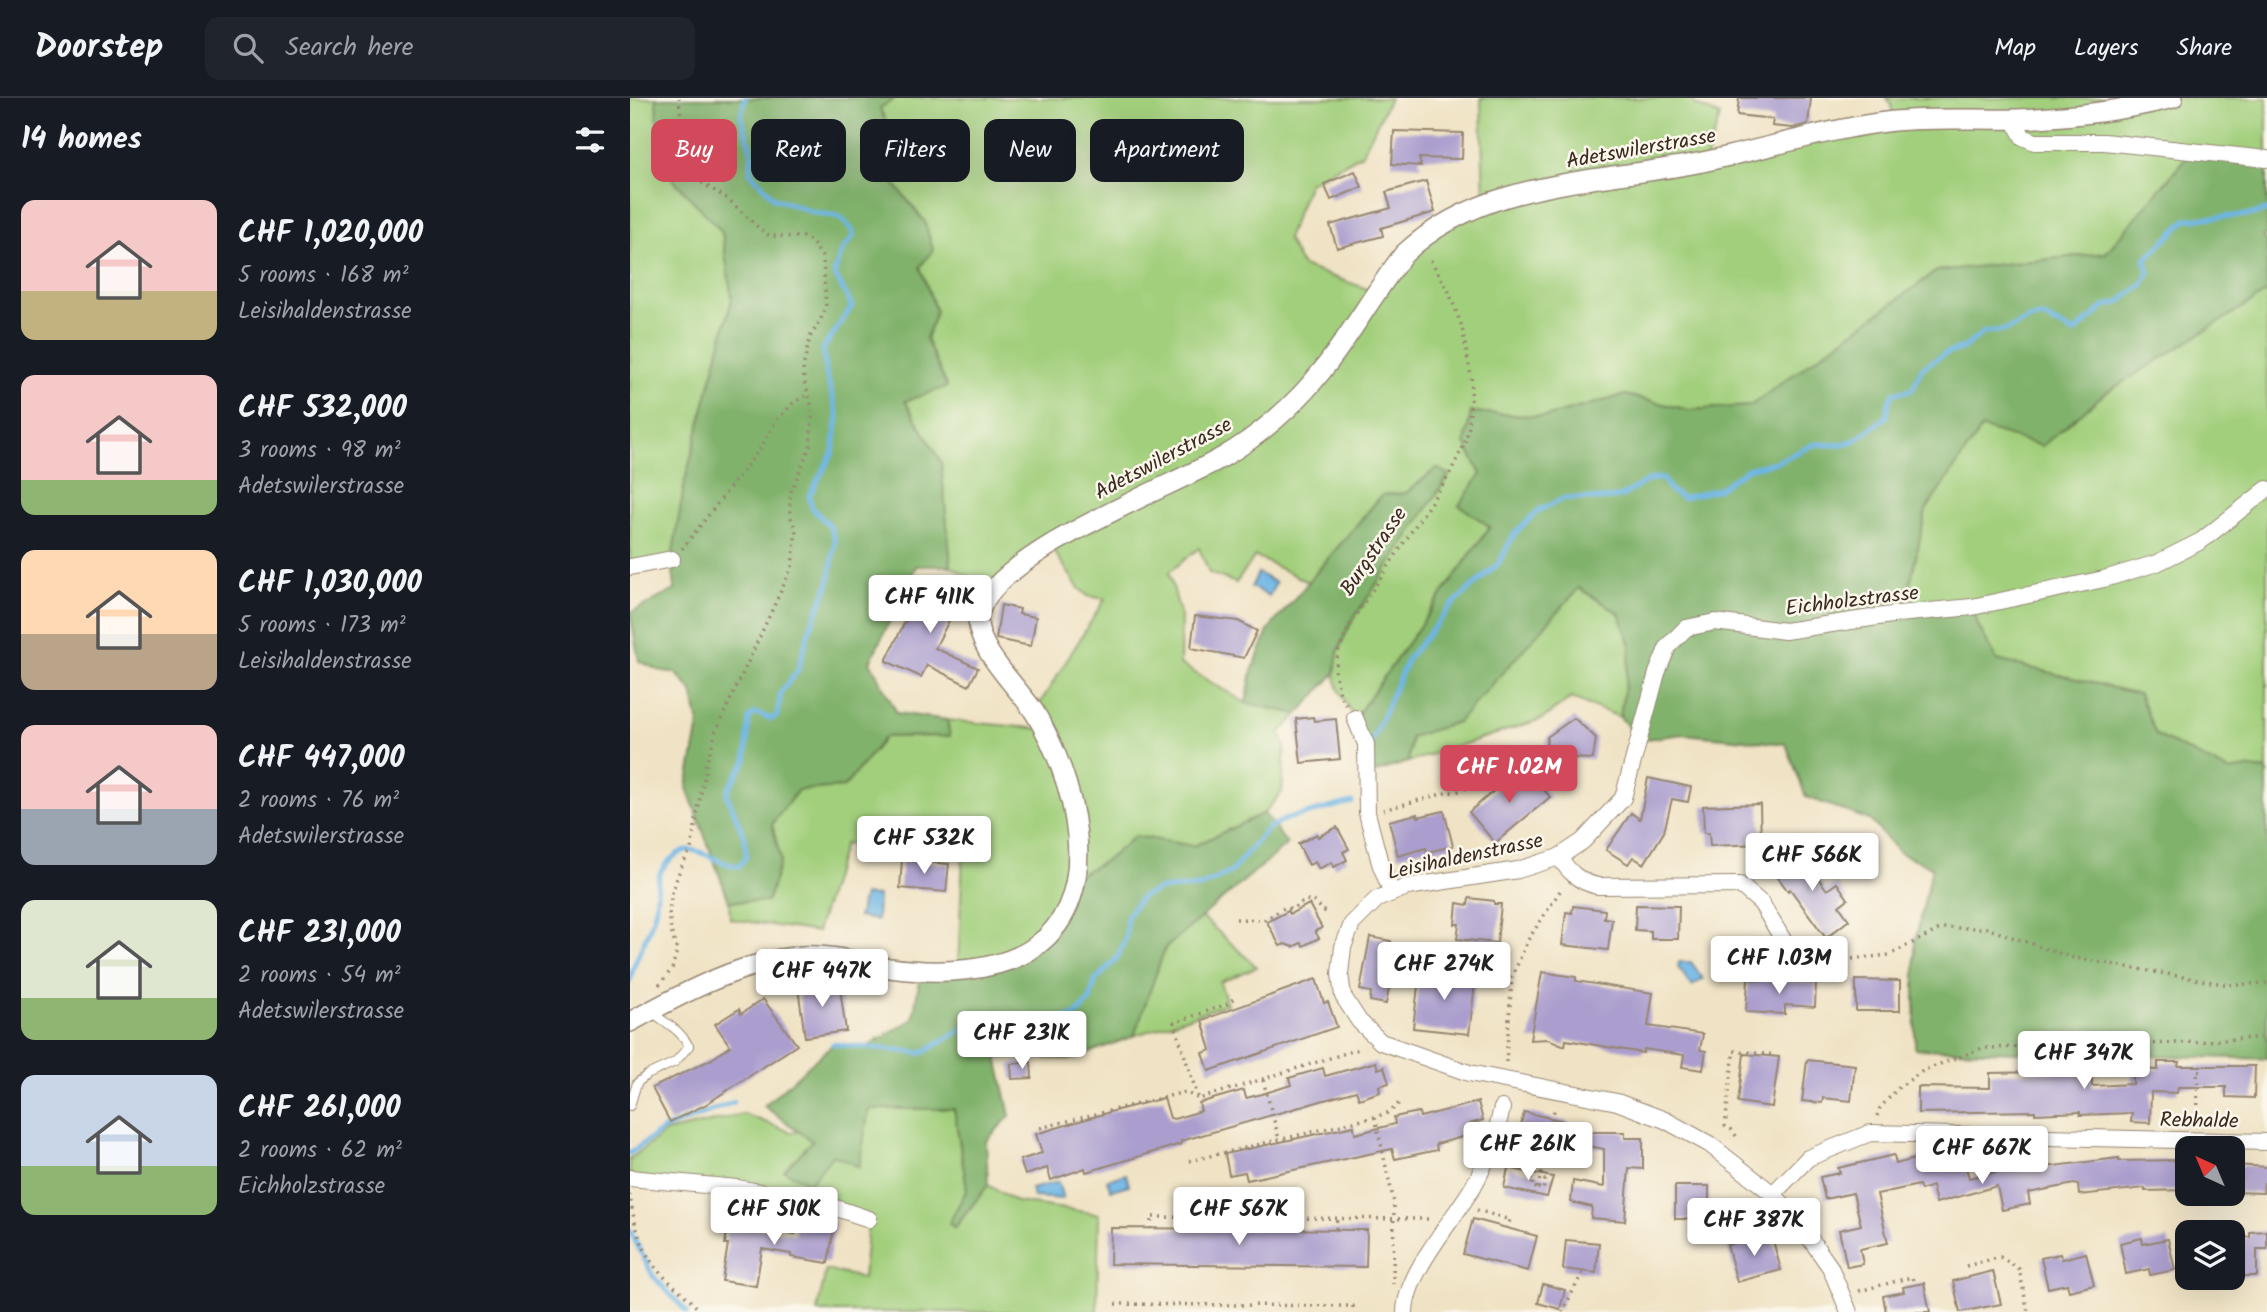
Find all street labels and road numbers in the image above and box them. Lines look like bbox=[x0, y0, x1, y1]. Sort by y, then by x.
street label: Adetswilerstrasse bbox=[1564, 120, 1719, 179]
street label: Adetswilerstrasse bbox=[1089, 409, 1239, 509]
street label: Burgstrasse bbox=[1332, 500, 1417, 603]
street label: Eichholzstrasse bbox=[1784, 577, 1921, 626]
street label: Leisihaldenstrasse bbox=[1384, 825, 1547, 890]
street label: Rebhalde bbox=[2159, 1104, 2239, 1139]

